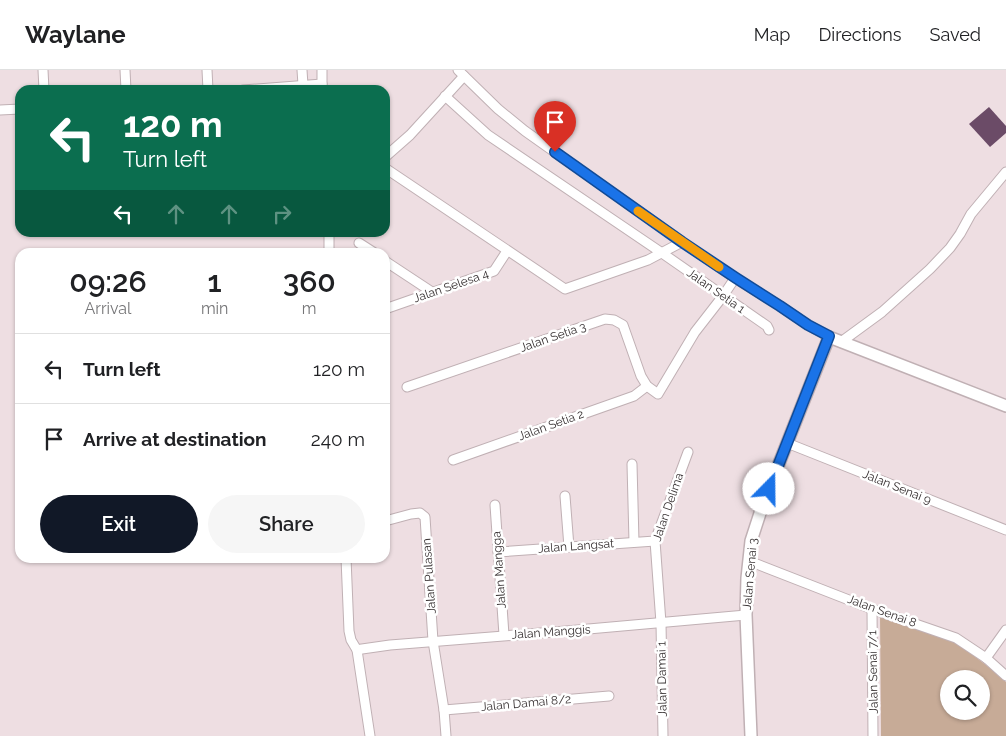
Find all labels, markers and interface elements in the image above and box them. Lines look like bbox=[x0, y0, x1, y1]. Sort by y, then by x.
text: Waylane bbox=[25, 20, 126, 49]
text: Map bbox=[754, 24, 790, 45]
text: Directions bbox=[818, 24, 902, 45]
text: Saved bbox=[930, 24, 981, 45]
pin bbox=[534, 101, 576, 152]
text: 120 m bbox=[123, 104, 223, 145]
icon: left bbox=[40, 105, 105, 170]
icon: arrive bbox=[541, 108, 569, 136]
text: Turn left bbox=[123, 146, 207, 172]
icon: left bbox=[109, 200, 137, 228]
icon: ahead bbox=[162, 200, 190, 228]
icon: ahead bbox=[215, 200, 243, 228]
icon: right bbox=[268, 200, 296, 228]
text: 09:26 bbox=[69, 264, 147, 299]
text: 1 bbox=[208, 264, 222, 299]
text: 360 bbox=[283, 264, 336, 299]
street label: Jalan Selesa 4 bbox=[412, 266, 491, 305]
street label: Jalan Setia 1 bbox=[684, 266, 748, 316]
text: Arrival bbox=[84, 299, 131, 318]
text: min bbox=[201, 299, 228, 318]
text: m bbox=[302, 299, 317, 318]
street label: Jalan Setia 3 bbox=[518, 319, 588, 355]
icon: left bbox=[40, 355, 68, 383]
text: Turn left bbox=[83, 358, 160, 380]
text: 120 m bbox=[313, 358, 365, 380]
street label: Jalan Setia 2 bbox=[516, 407, 586, 443]
icon: arrive bbox=[40, 425, 68, 453]
text: Arrive at destination bbox=[83, 428, 267, 450]
text: 240 m bbox=[311, 428, 365, 450]
position arrow bbox=[742, 462, 794, 514]
street label: Jalan Senai 9 bbox=[861, 467, 933, 507]
street label: Jalan Delima bbox=[650, 471, 686, 543]
button: Exit bbox=[40, 495, 198, 553]
button: Share bbox=[208, 495, 365, 553]
street label: Jalan Mangga bbox=[489, 531, 509, 609]
street label: Jalan Langsat bbox=[537, 536, 615, 556]
street label: Jalan Pulasan bbox=[419, 538, 439, 614]
street label: Jalan Senai 3 bbox=[740, 538, 760, 610]
street label: Jalan Senai 8 bbox=[845, 592, 919, 630]
street label: Jalan Manggis bbox=[511, 622, 591, 642]
street label: Jalan Senai 7/1 bbox=[865, 630, 881, 714]
street label: Jalan Damai 1 bbox=[654, 641, 670, 717]
map controls bbox=[940, 670, 990, 720]
button: search bbox=[940, 670, 990, 720]
street label: Jalan Damai 8/2 bbox=[480, 692, 572, 714]

